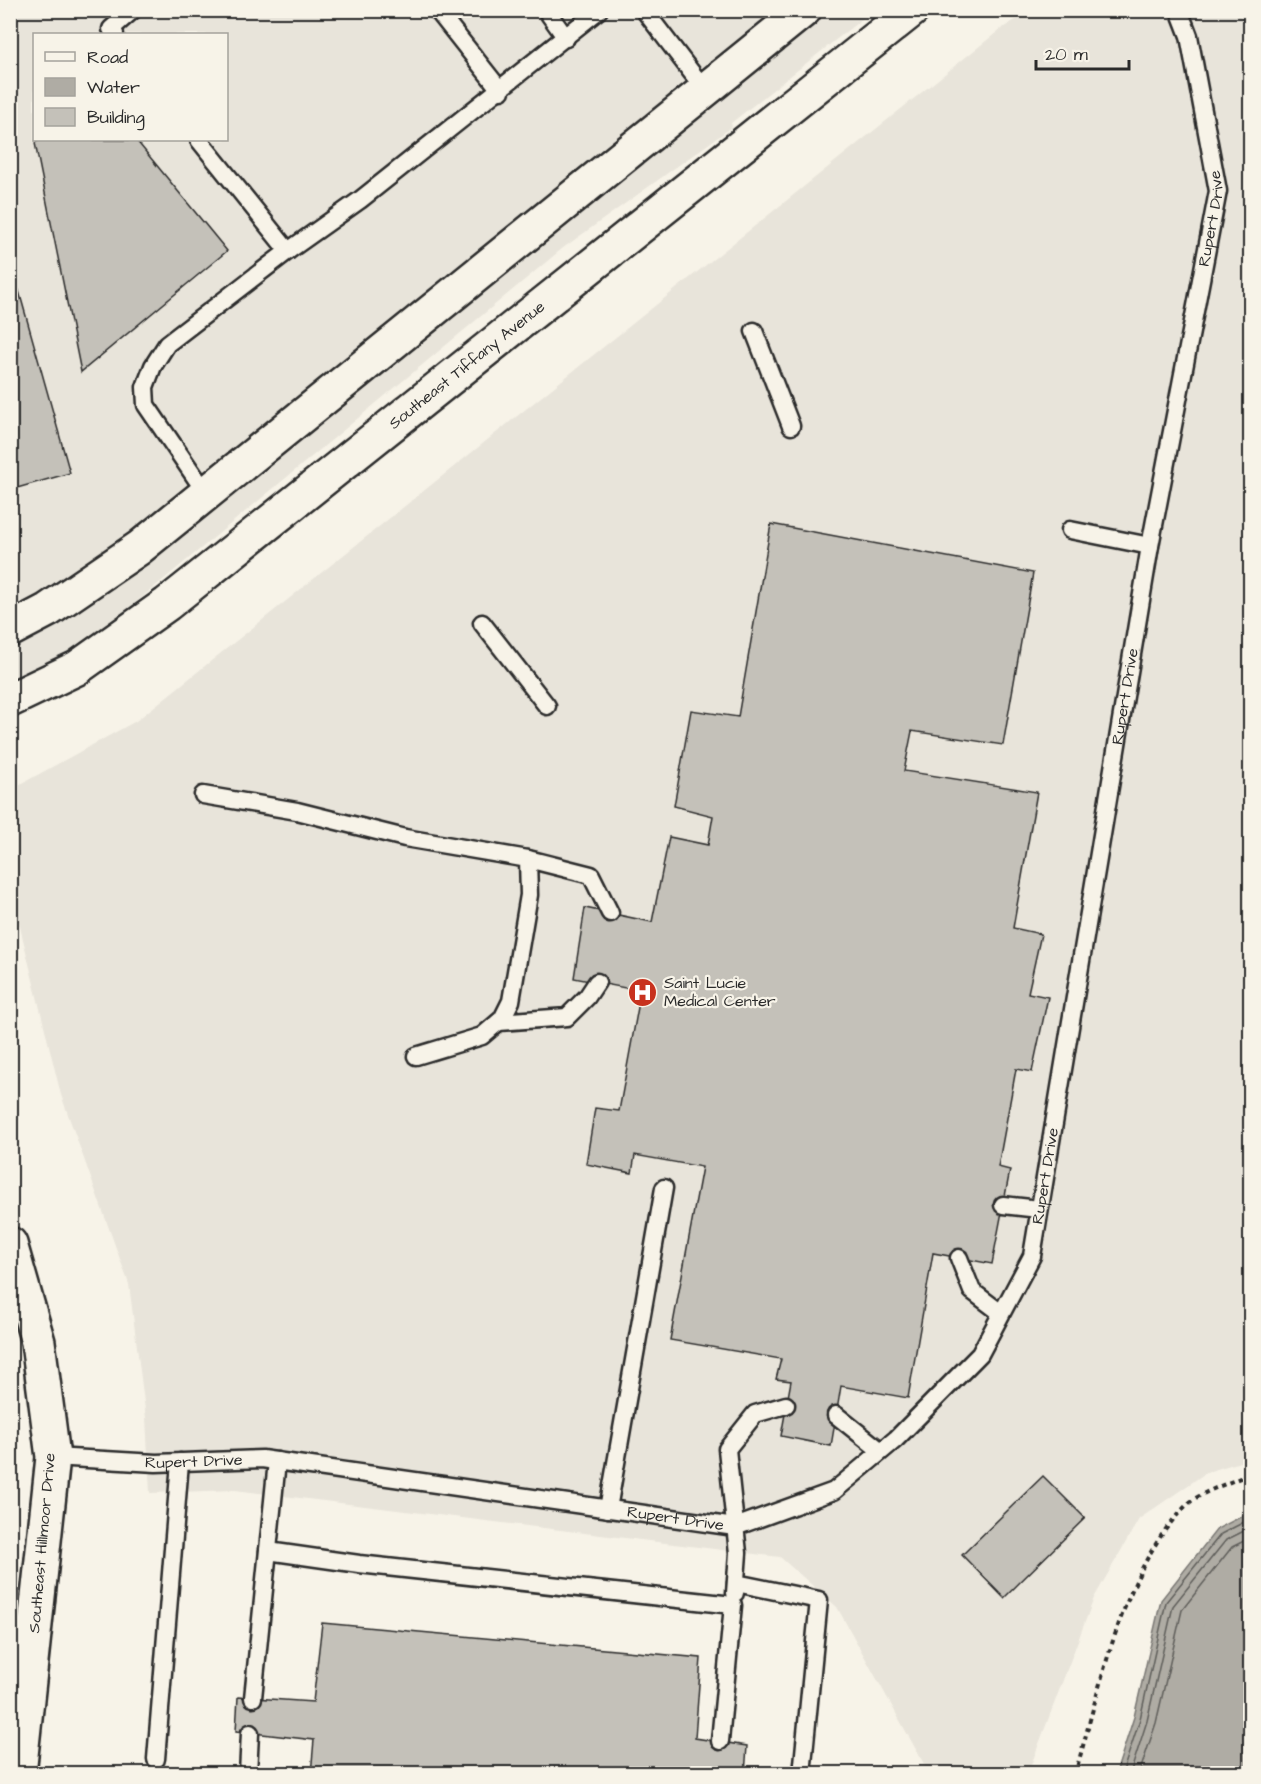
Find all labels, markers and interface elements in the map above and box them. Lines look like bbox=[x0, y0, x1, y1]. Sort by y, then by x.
legend bbox=[33, 33, 228, 141]
scale bar bbox=[1036, 33, 1129, 71]
text: 20 m bbox=[1045, 42, 1088, 67]
text: Road bbox=[87, 45, 128, 70]
text: Water bbox=[87, 75, 140, 100]
text: Building bbox=[87, 105, 145, 131]
street label: Rupert Drive bbox=[1193, 168, 1229, 268]
street label: Southeast Tiffany Avenue bbox=[384, 296, 550, 434]
street label: Rupert Drive bbox=[1106, 646, 1144, 746]
place label: Saint Lucie Medical Center bbox=[664, 972, 776, 1012]
hospital icon: Saint Lucie Medical Center bbox=[627, 976, 659, 1008]
street label: Rupert Drive bbox=[1026, 1126, 1064, 1226]
street label: Rupert Drive bbox=[145, 1449, 243, 1474]
street label: Southeast Hillmoor Drive bbox=[23, 1452, 61, 1634]
street label: Rupert Drive bbox=[626, 1501, 726, 1536]

